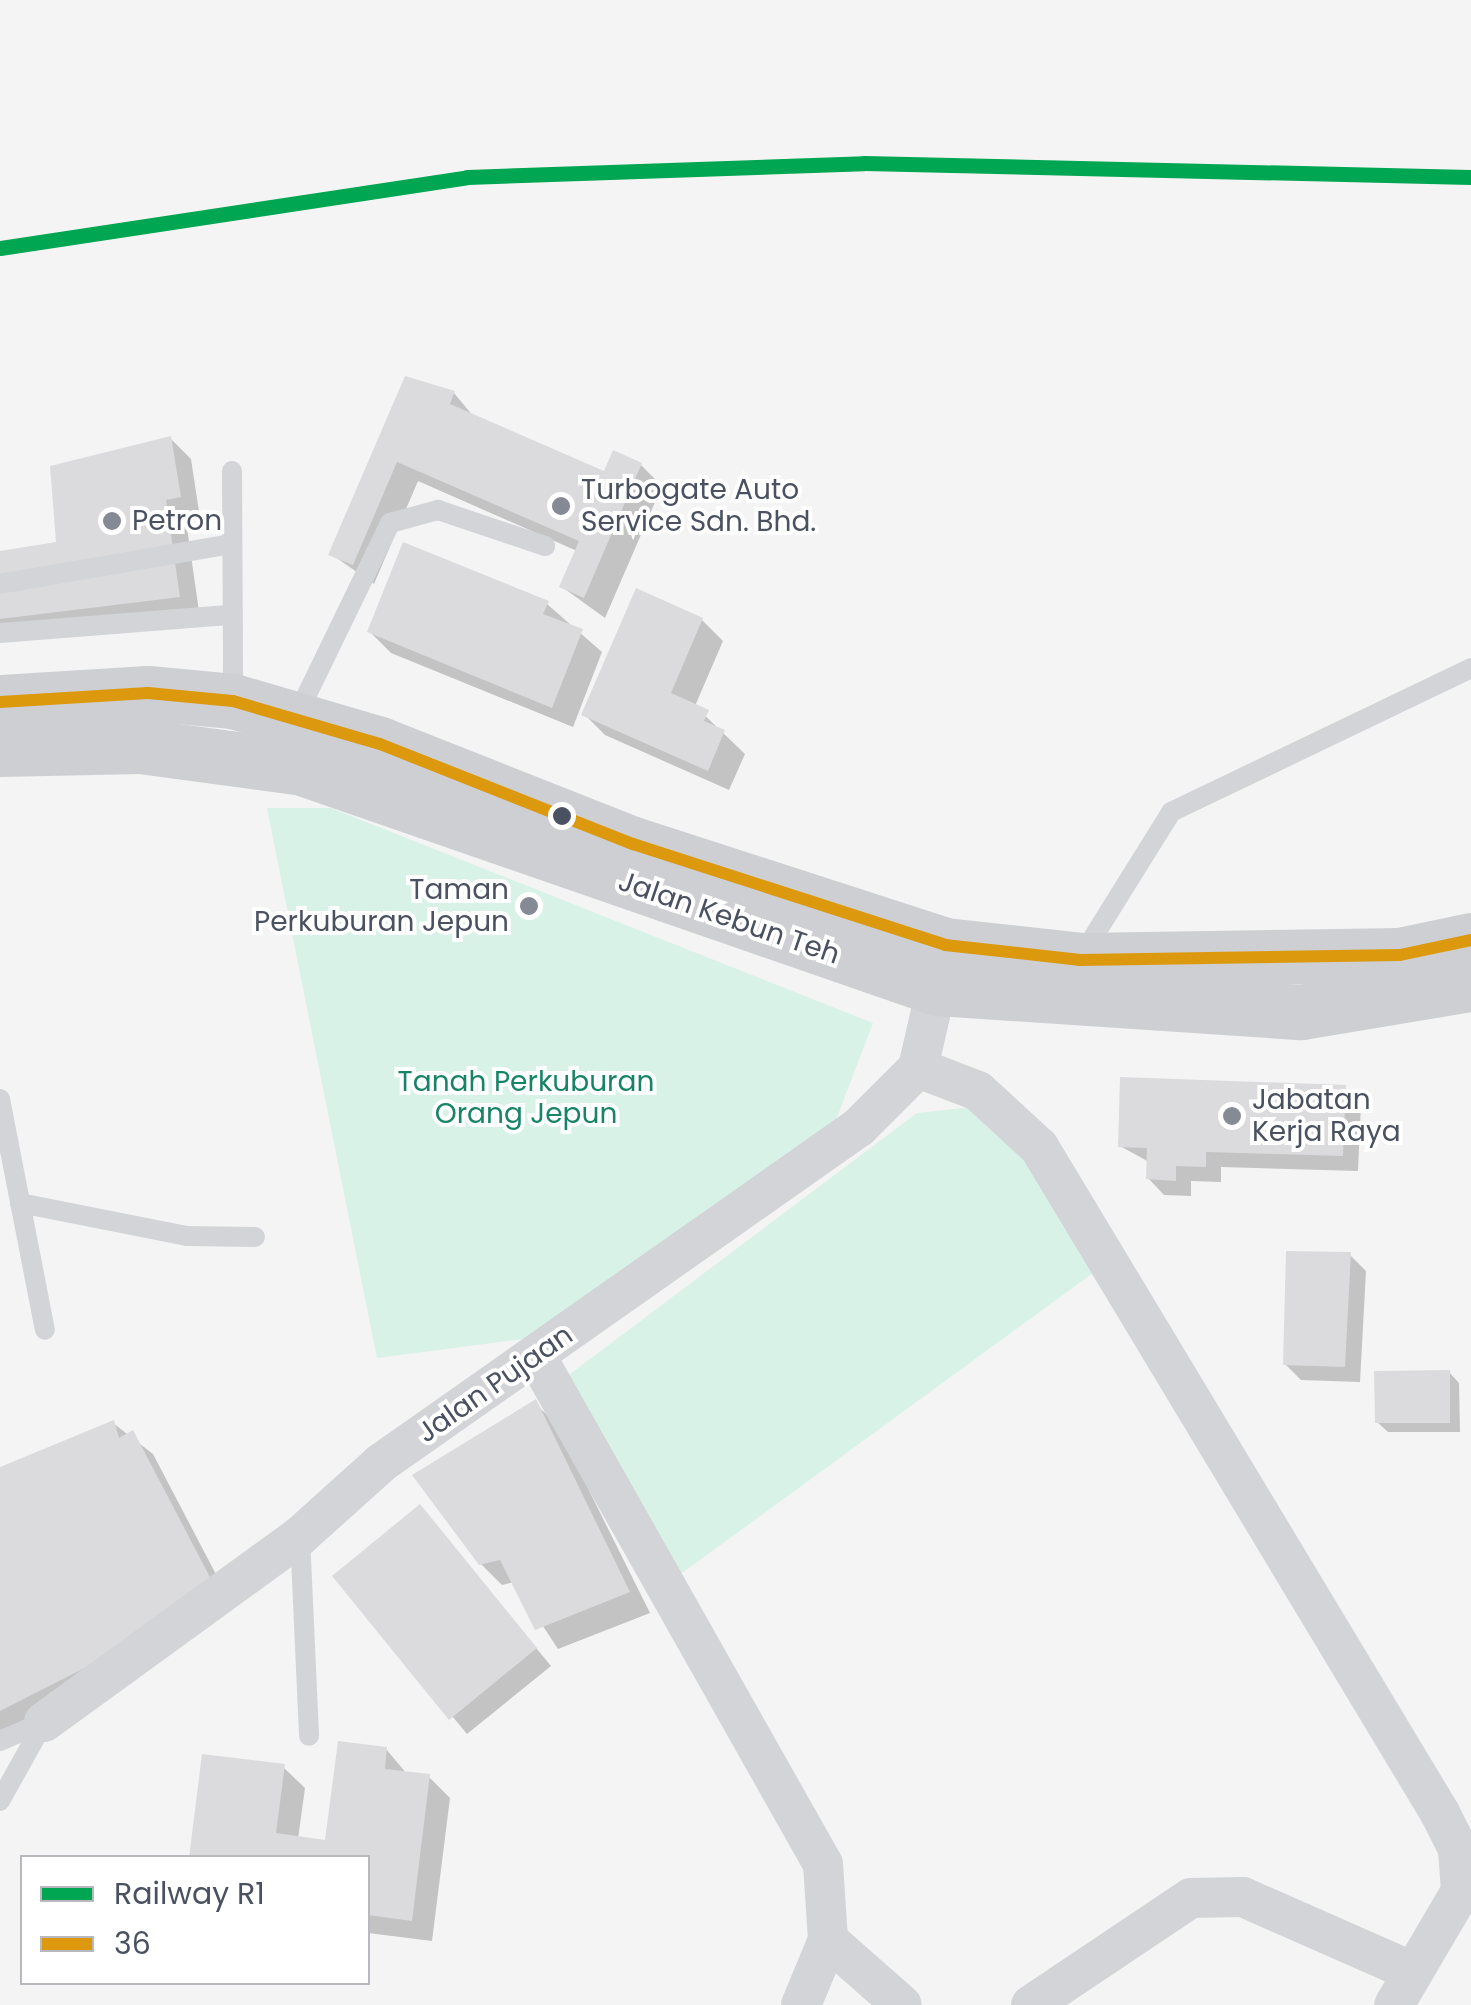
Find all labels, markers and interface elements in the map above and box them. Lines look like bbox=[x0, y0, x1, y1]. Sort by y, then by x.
place label: Turbogate Auto Service Sdn. Bhd. bbox=[581, 473, 816, 539]
marker: Turbogate Auto Service Sdn. Bhd. bbox=[550, 495, 572, 517]
place label: Petron bbox=[132, 504, 222, 538]
marker: Petron bbox=[101, 510, 123, 532]
unlabelled marker bbox=[552, 806, 572, 826]
street label: Jalan Kebun Teh bbox=[614, 864, 844, 972]
place label: Taman Perkuburan Jepun bbox=[254, 873, 509, 939]
marker: Taman Perkuburan Jepun bbox=[518, 895, 540, 917]
park label: Tanah Perkuburan Orang Jepun bbox=[398, 1065, 654, 1131]
place label: Jabatan Kerja Raya bbox=[1252, 1083, 1401, 1149]
marker: Jabatan Kerja Raya bbox=[1221, 1105, 1243, 1127]
street label: Jalan Pujaan bbox=[411, 1318, 579, 1450]
legend bbox=[20, 1855, 370, 1985]
text: Railway R1 bbox=[114, 1872, 265, 1915]
text: 36 bbox=[114, 1922, 151, 1965]

